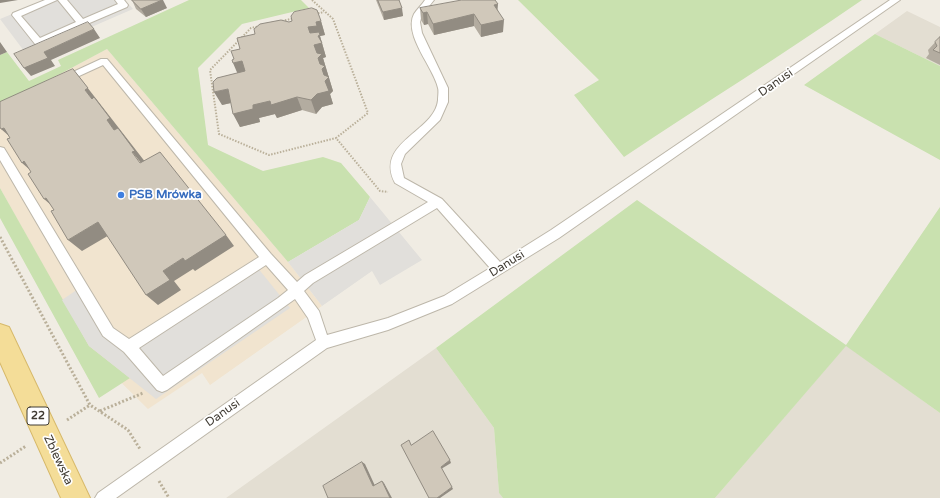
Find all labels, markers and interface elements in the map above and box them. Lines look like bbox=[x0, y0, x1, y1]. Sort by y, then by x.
street label: Danusi bbox=[756, 66, 796, 100]
place label: PSB Mrówka bbox=[129, 188, 202, 202]
marker: PSB Mrówka bbox=[116, 190, 126, 200]
street label: Danusi bbox=[487, 248, 527, 280]
street label: Danusi bbox=[203, 396, 243, 430]
road number: 22 bbox=[27, 407, 49, 425]
street label: Zblewska bbox=[40, 433, 76, 487]

